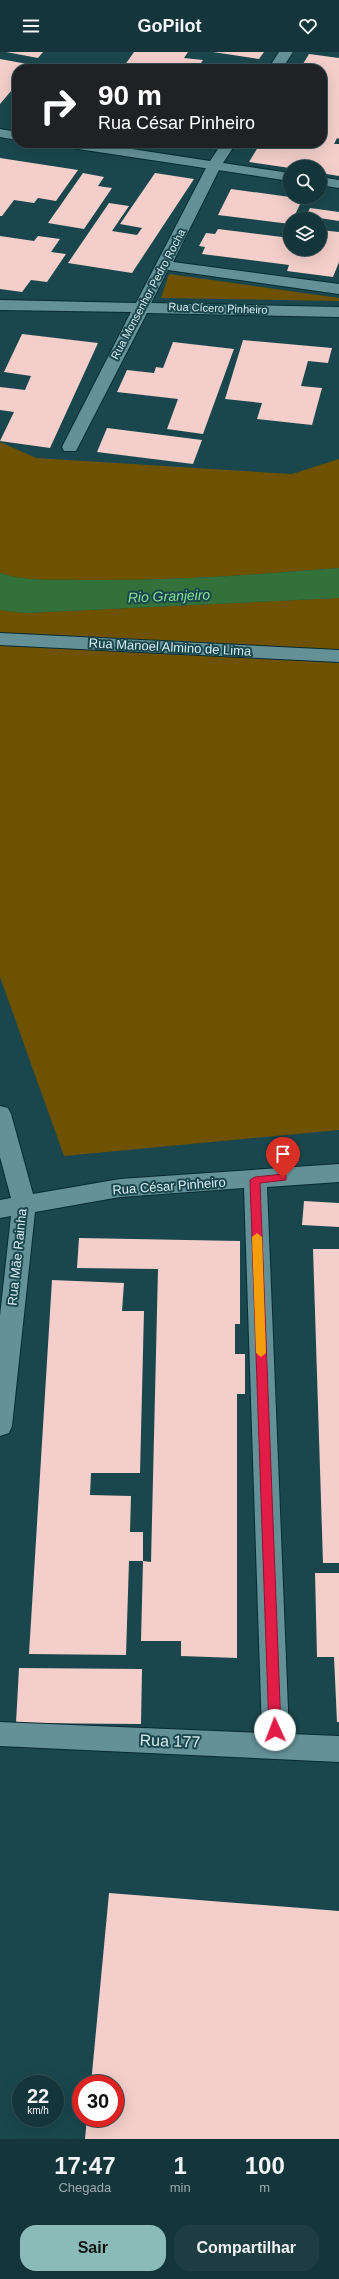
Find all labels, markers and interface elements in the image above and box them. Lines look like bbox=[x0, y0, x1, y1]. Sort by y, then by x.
icon: menu bbox=[20, 15, 42, 37]
icon: heart bbox=[297, 15, 319, 37]
text: GoPilot bbox=[138, 16, 202, 36]
icon: right bbox=[32, 80, 84, 132]
text: 90 m bbox=[98, 80, 162, 111]
text: Rua César Pinheiro bbox=[98, 113, 255, 133]
map controls bbox=[283, 160, 327, 256]
button: search bbox=[283, 160, 327, 204]
button: layers bbox=[283, 212, 327, 256]
street label: Rua Monsenhor Pedro Rocha bbox=[109, 226, 188, 361]
street label: Rua Cícero Pinheiro bbox=[168, 300, 268, 316]
water label: Rio Granjeiro bbox=[128, 587, 211, 605]
street label: Rua Manoel Almino de Lima bbox=[88, 635, 252, 659]
pin bbox=[266, 1137, 300, 1178]
icon: arrive bbox=[272, 1143, 294, 1165]
street label: Rua César Pinheiro bbox=[112, 1175, 226, 1197]
street label: Rua Mãe Rainha bbox=[4, 1207, 30, 1306]
position arrow bbox=[254, 1709, 296, 1751]
street label: Rua 177 bbox=[139, 1731, 201, 1751]
speed limit sign: 30 bbox=[72, 2075, 124, 2127]
text: 22 bbox=[27, 2085, 49, 2107]
text: km/h bbox=[27, 2105, 49, 2116]
text: 17:47 bbox=[54, 2152, 116, 2179]
text: 1 bbox=[173, 2152, 187, 2179]
text: 100 bbox=[245, 2152, 285, 2179]
text: Chegada bbox=[58, 2180, 111, 2195]
text: min bbox=[170, 2180, 191, 2195]
text: m bbox=[259, 2180, 270, 2195]
button: Sair bbox=[20, 2225, 166, 2271]
button: Compartilhar bbox=[174, 2225, 319, 2271]

